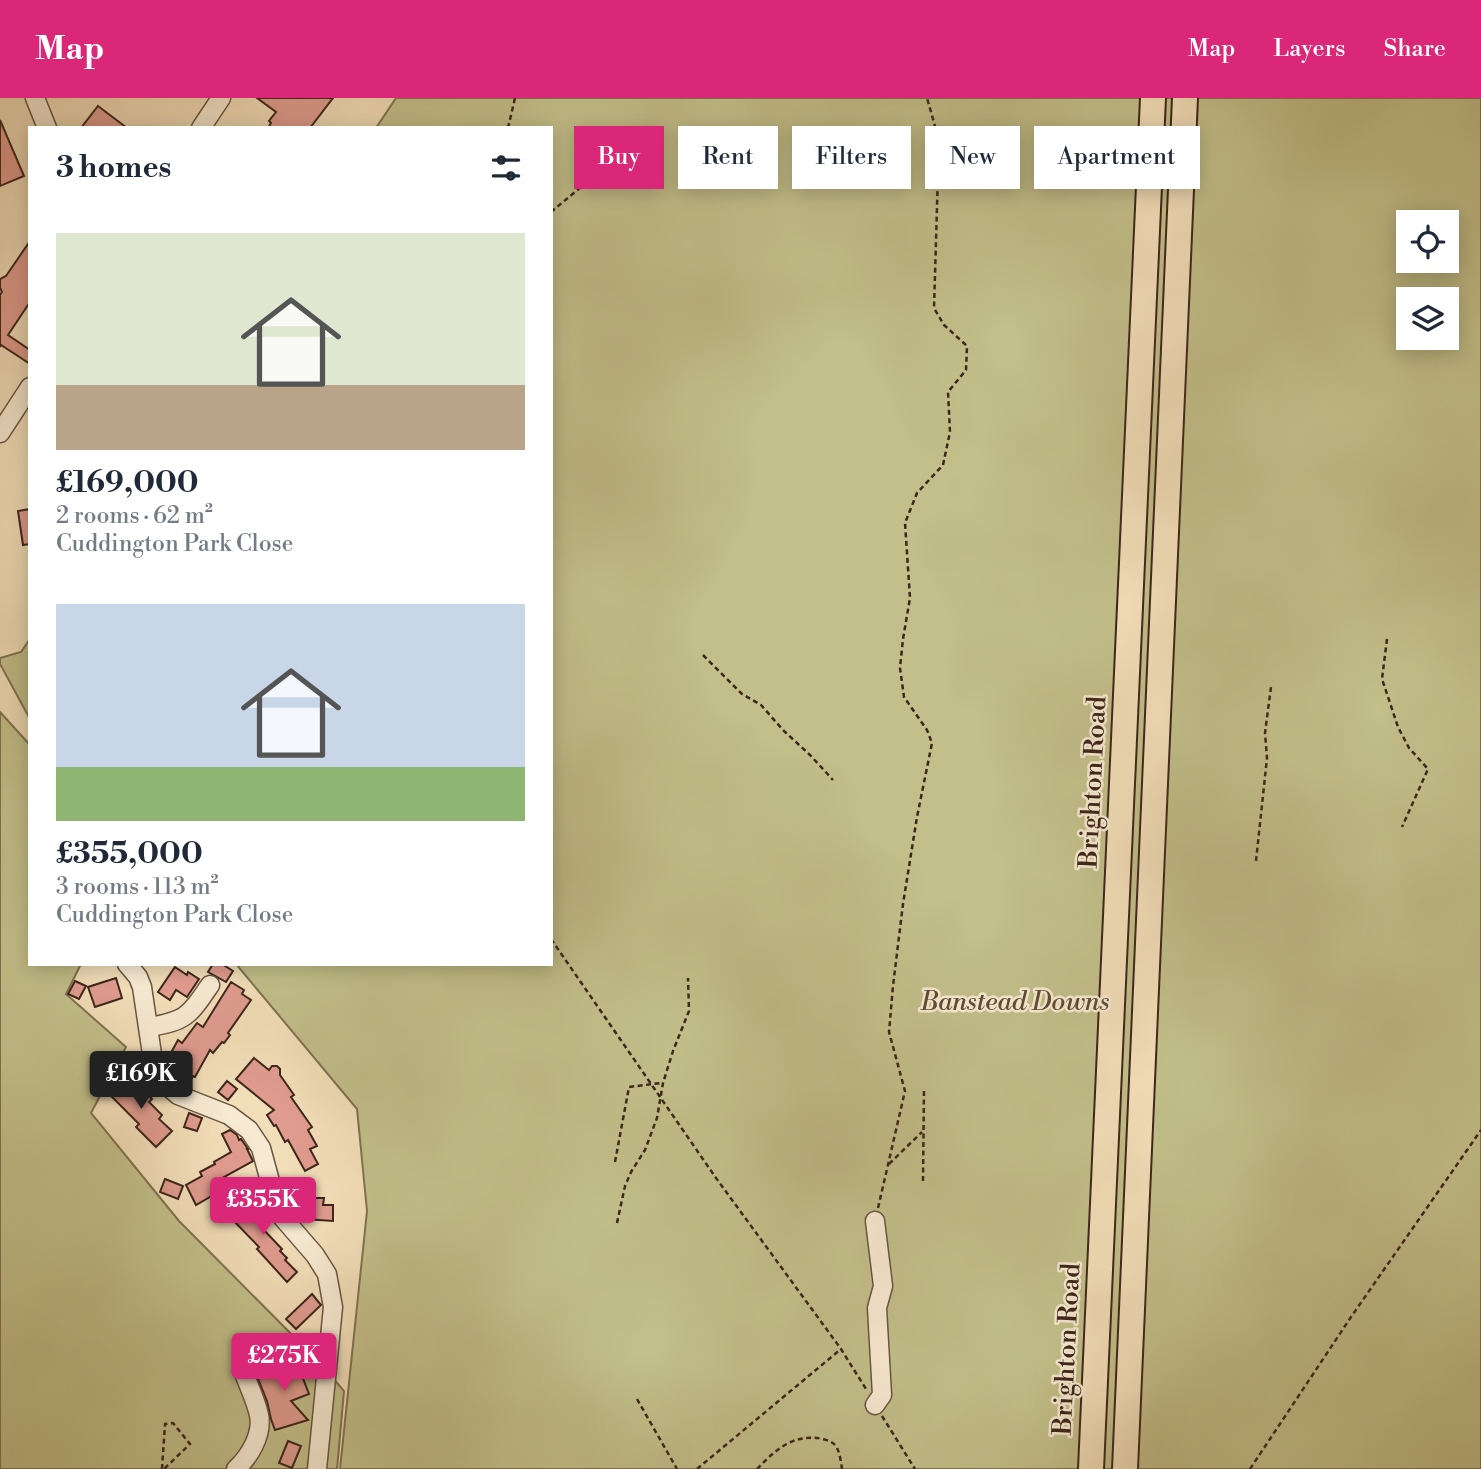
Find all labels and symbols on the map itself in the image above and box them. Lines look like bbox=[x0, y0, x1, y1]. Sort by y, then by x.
street label: Brighton Road bbox=[1072, 695, 1113, 870]
park label: Banstead Downs bbox=[920, 986, 1110, 1018]
pin: £169K bbox=[92, 1052, 190, 1111]
pin: £355K bbox=[214, 1178, 312, 1237]
street label: Brighton Road bbox=[1046, 1262, 1087, 1437]
pin: £275K bbox=[235, 1334, 333, 1393]

